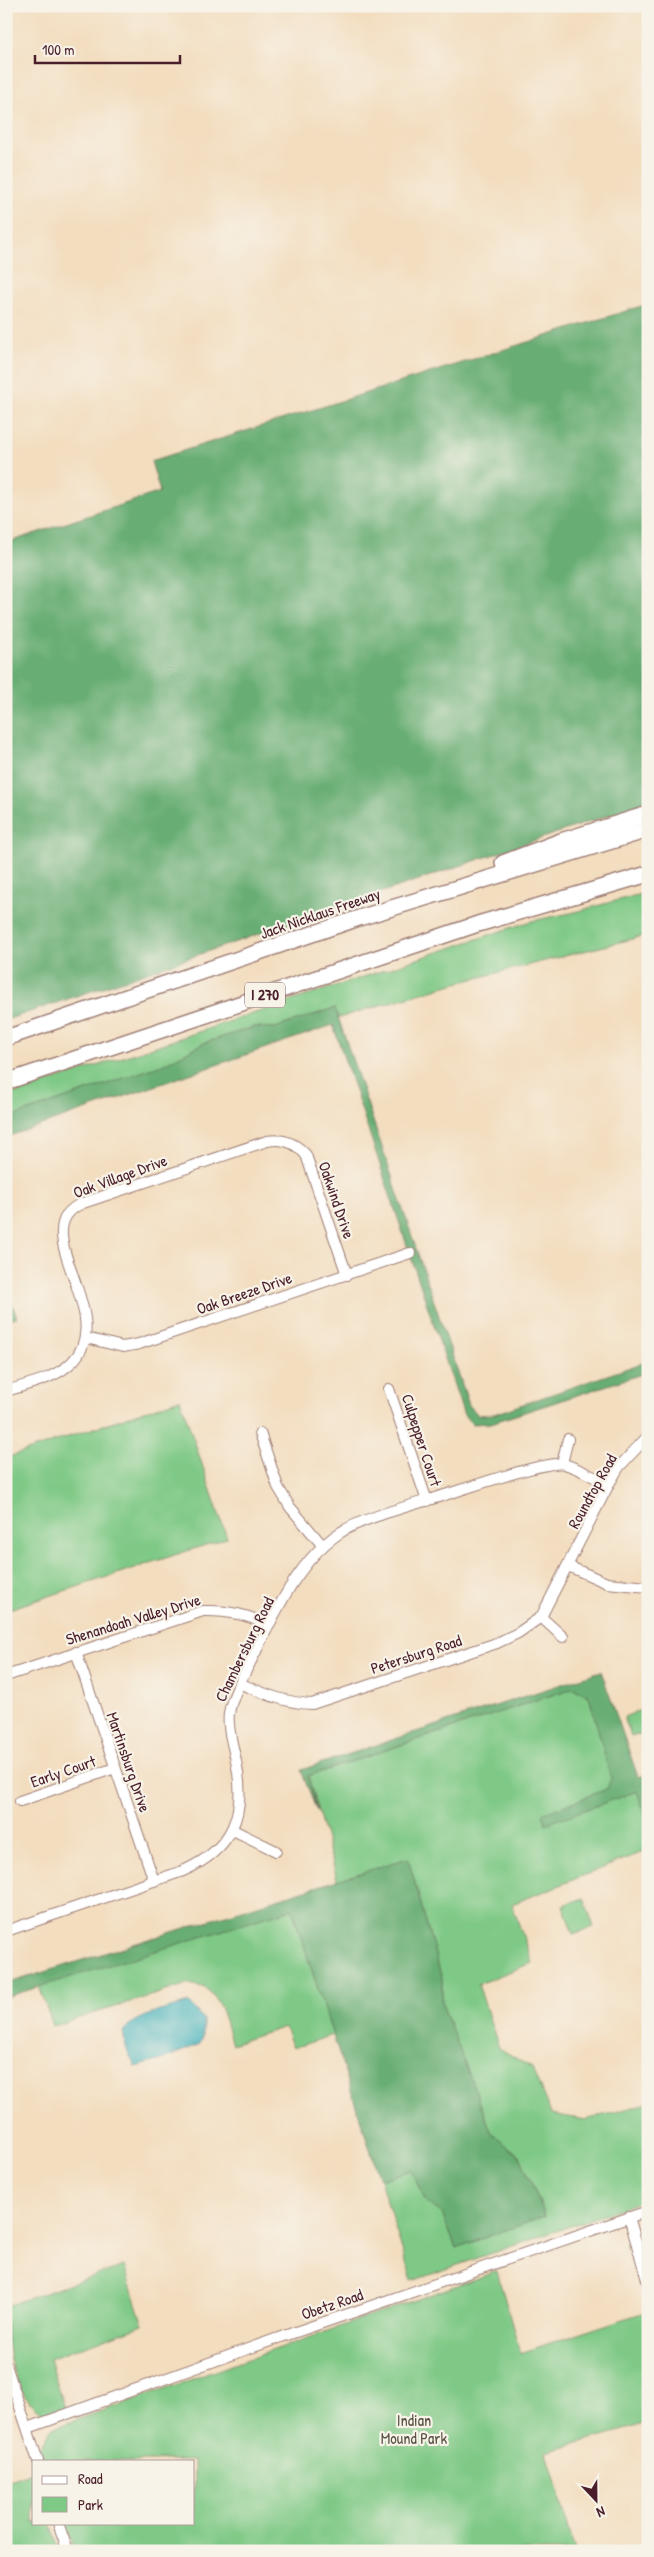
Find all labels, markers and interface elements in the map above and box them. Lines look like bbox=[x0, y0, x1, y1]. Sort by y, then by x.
scale bar bbox=[35, 32, 180, 64]
text: 100 m bbox=[42, 39, 75, 60]
street label: Jack Nicklaus Freeway bbox=[257, 882, 383, 944]
road number: I 270 bbox=[245, 982, 285, 1008]
street label: Oak Village Drive bbox=[70, 1149, 171, 1203]
street label: Oakwind Drive bbox=[314, 1159, 361, 1242]
street label: Oak Breeze Drive bbox=[193, 1266, 295, 1320]
street label: Culpepper Court bbox=[397, 1391, 447, 1489]
street label: Roundtop Road bbox=[562, 1450, 622, 1532]
street label: Shenandoah Valley Drive bbox=[63, 1588, 204, 1650]
street label: Chambersburg Road bbox=[209, 1593, 279, 1705]
street label: Petersburg Road bbox=[368, 1629, 464, 1679]
street label: Martinsburg Drive bbox=[102, 1709, 157, 1816]
street label: Early Court bbox=[28, 1749, 99, 1792]
street label: Obetz Road bbox=[298, 2283, 366, 2325]
park label: Indian Mound Park bbox=[381, 2409, 447, 2449]
legend bbox=[32, 2460, 195, 2524]
text: Road bbox=[78, 2468, 103, 2489]
north arrow bbox=[572, 2474, 622, 2524]
text: Park bbox=[78, 2494, 103, 2515]
text: N bbox=[594, 2502, 608, 2523]

